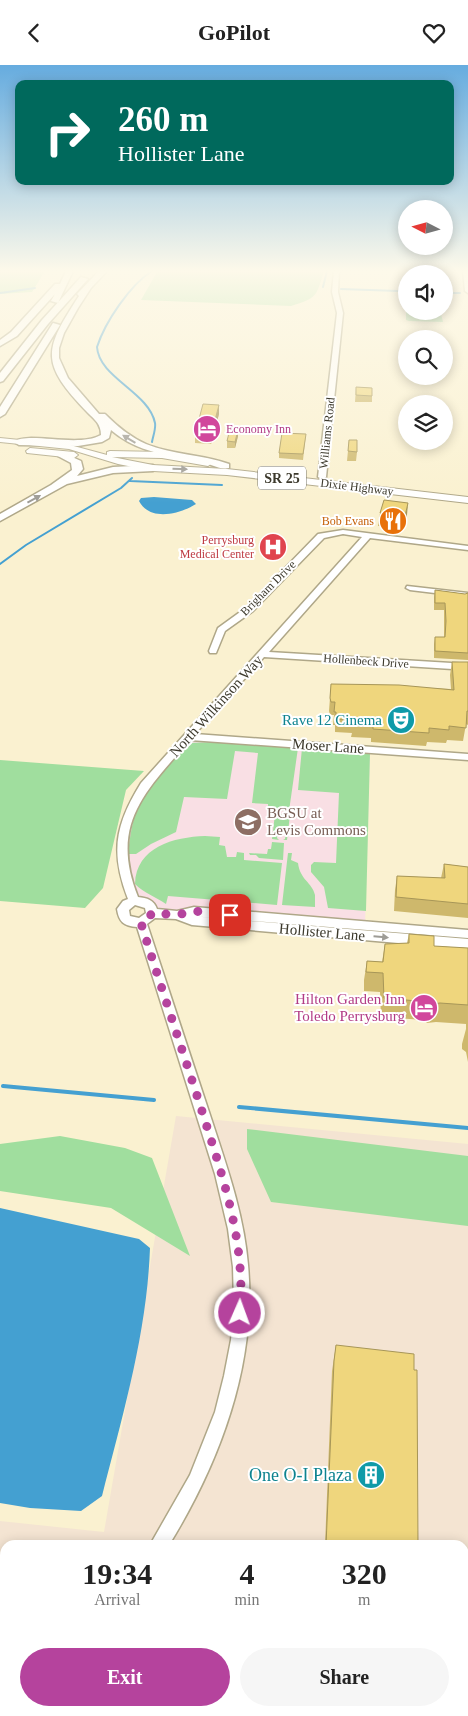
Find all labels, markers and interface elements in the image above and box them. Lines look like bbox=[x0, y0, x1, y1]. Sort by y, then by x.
icon: back bbox=[20, 19, 48, 47]
icon: heart bbox=[420, 19, 448, 47]
text: GoPilot bbox=[198, 20, 270, 45]
icon: right bbox=[35, 100, 100, 165]
text: 260 m bbox=[118, 100, 208, 139]
text: Hollister Lane bbox=[118, 141, 244, 166]
north arrow bbox=[398, 200, 452, 255]
map controls bbox=[398, 200, 453, 450]
button: sound bbox=[398, 265, 453, 320]
button: search bbox=[398, 330, 453, 385]
button: layers bbox=[398, 395, 453, 450]
street label: Williams Road bbox=[316, 397, 338, 469]
hotel icon: Economy Inn bbox=[192, 414, 222, 444]
place label: Economy Inn bbox=[226, 422, 291, 436]
one-way arrow bbox=[122, 434, 135, 443]
one-way arrow bbox=[172, 466, 188, 474]
road number: SR 25 bbox=[258, 467, 306, 489]
street label: Dixie Highway bbox=[320, 476, 394, 498]
one-way arrow bbox=[27, 494, 41, 503]
restaurant icon: Bob Evans bbox=[378, 506, 408, 536]
place label: Bob Evans bbox=[322, 514, 374, 528]
hospital icon: Perrysburg Medical Center bbox=[258, 532, 288, 562]
place label: Perrysburg Medical Center bbox=[180, 533, 254, 561]
street label: Brigham Drive bbox=[237, 557, 299, 619]
street label: Hollenbeck Drive bbox=[323, 651, 409, 671]
street label: North Wilkinson Way bbox=[166, 652, 266, 760]
theatre icon: Rave 12 Cinema bbox=[386, 705, 416, 735]
place label: Rave 12 Cinema bbox=[282, 712, 382, 728]
street label: Moser Lane bbox=[291, 736, 365, 757]
place label: BGSU at Levis Commons bbox=[267, 805, 366, 838]
school or university icon: BGSU at Levis Commons bbox=[233, 807, 263, 837]
pin bbox=[209, 894, 251, 936]
icon: arrive bbox=[216, 901, 244, 929]
street label: Hollister Lane bbox=[278, 920, 366, 944]
one-way arrow bbox=[374, 933, 390, 941]
place label: Hilton Garden Inn Toledo Perrysburg bbox=[294, 991, 405, 1024]
hotel icon: Hilton Garden Inn Toledo Perrysburg bbox=[409, 993, 439, 1023]
position arrow bbox=[213, 1286, 265, 1338]
building icon: One O-I Plaza bbox=[356, 1460, 386, 1490]
place label: One O-I Plaza bbox=[249, 1465, 352, 1485]
text: 19:34 bbox=[82, 1557, 152, 1590]
text: 4 bbox=[239, 1557, 254, 1590]
text: 320 bbox=[342, 1557, 387, 1590]
text: Arrival bbox=[94, 1591, 140, 1608]
text: min bbox=[235, 1591, 259, 1608]
text: m bbox=[358, 1591, 370, 1608]
button: Exit bbox=[20, 1648, 230, 1706]
button: Share bbox=[240, 1648, 449, 1706]

